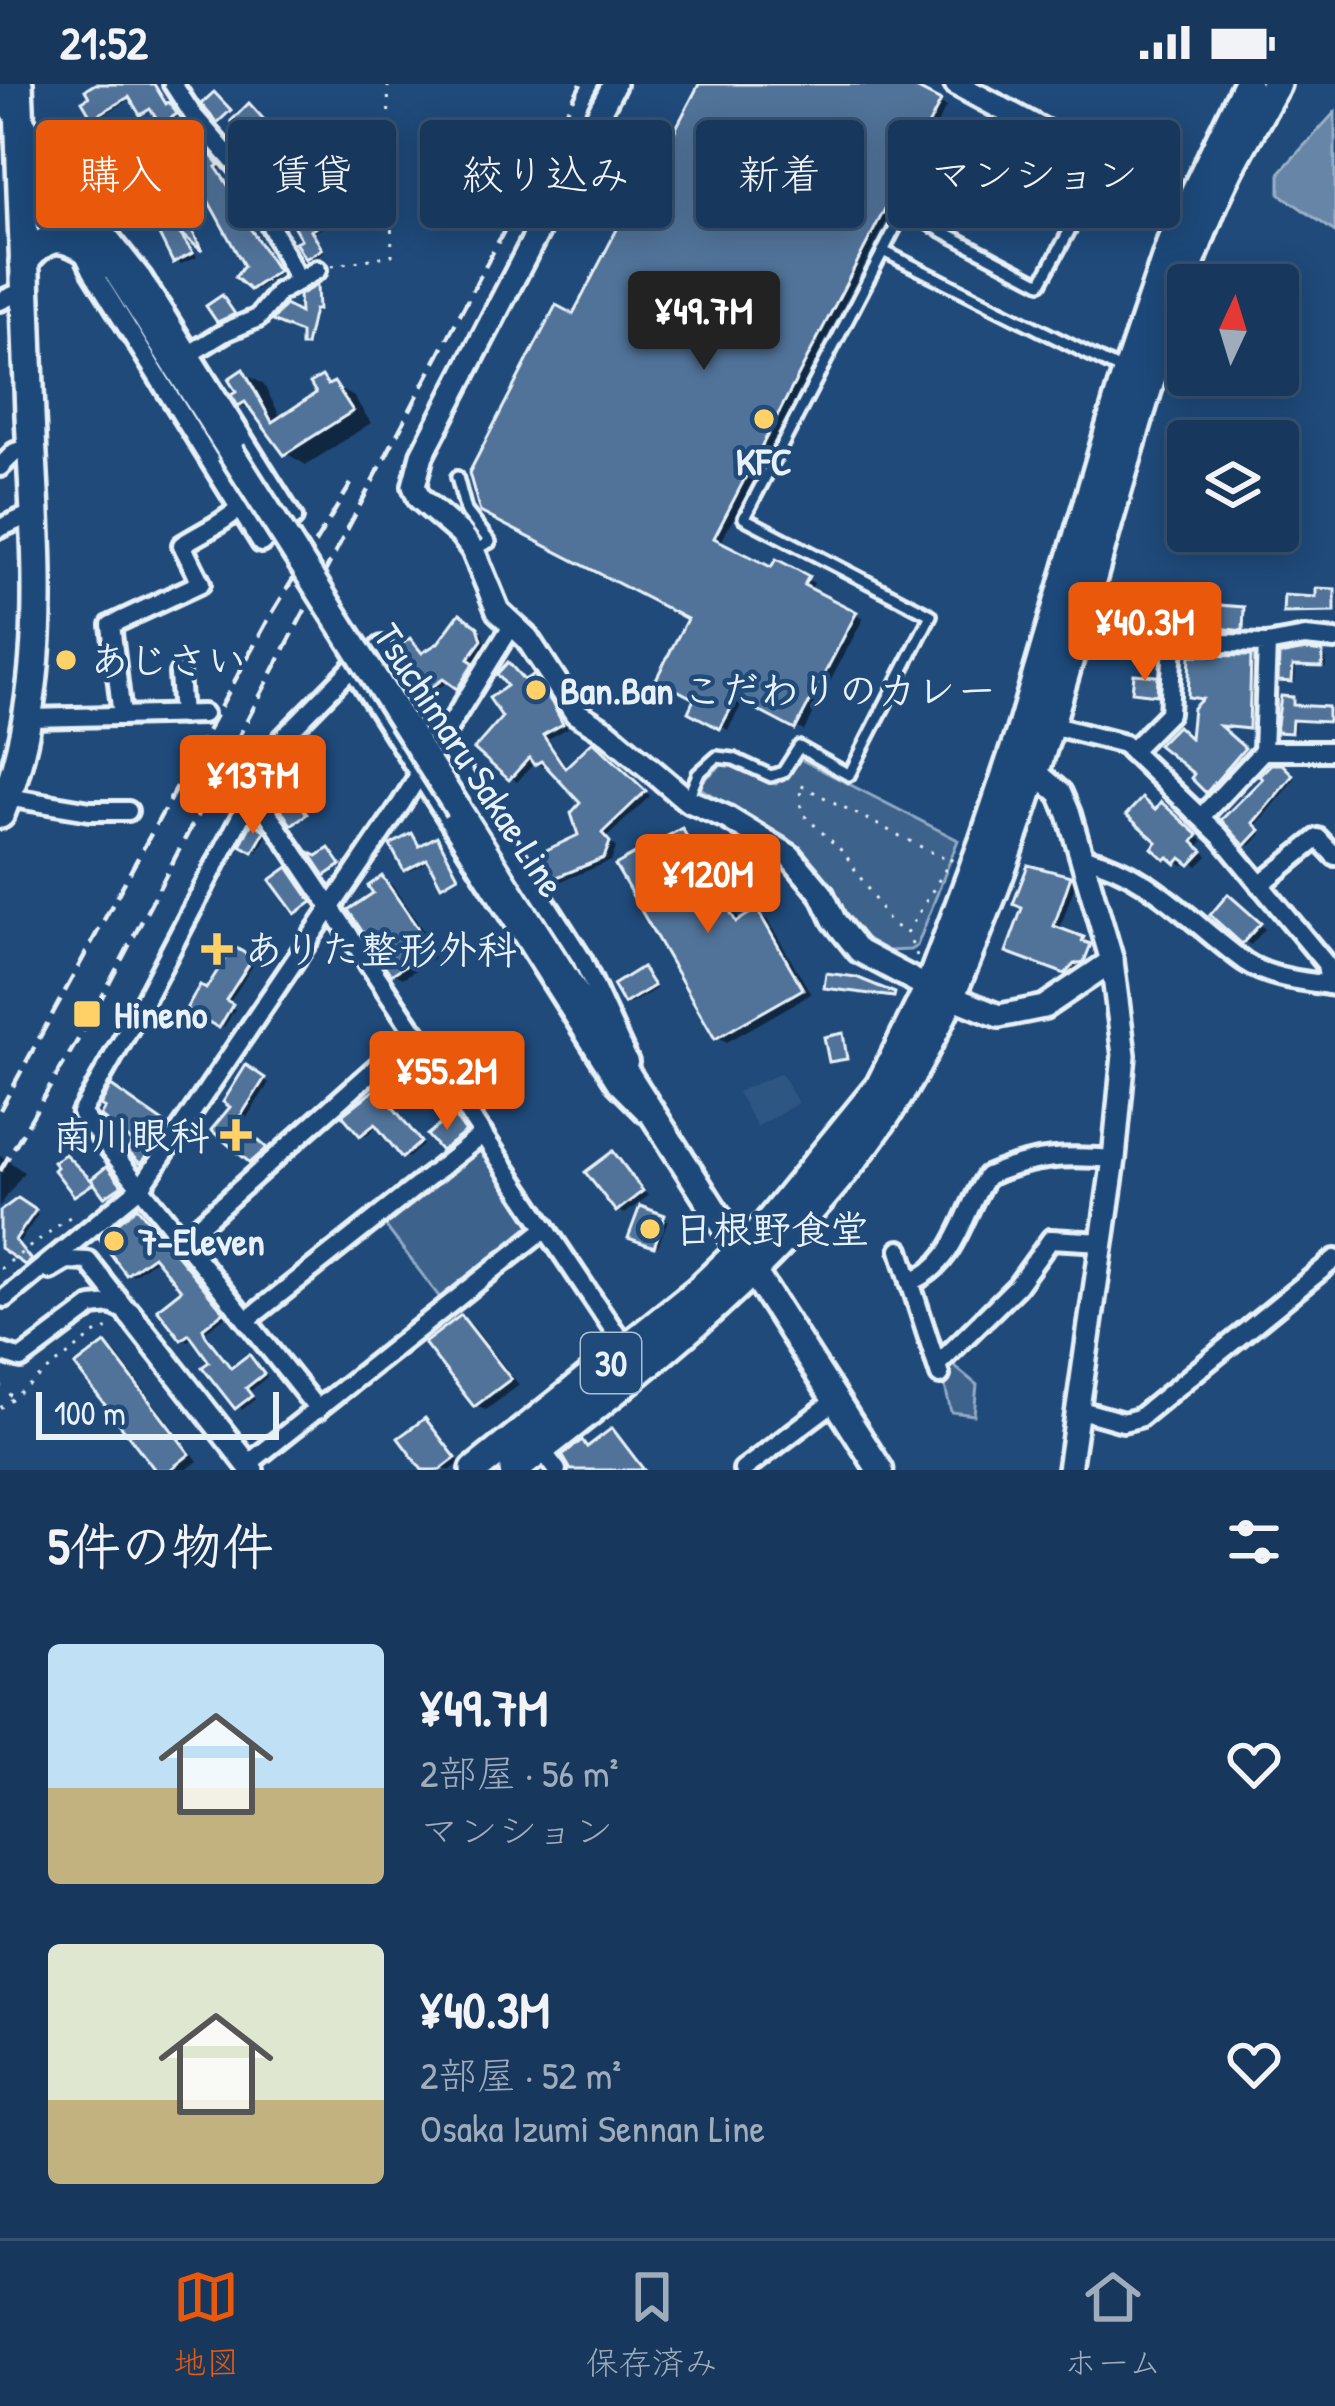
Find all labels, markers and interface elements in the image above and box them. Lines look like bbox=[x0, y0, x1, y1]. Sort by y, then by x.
text: 21:52 bbox=[60, 12, 148, 73]
chip: 購入 bbox=[36, 120, 204, 228]
chip: 賃貸 bbox=[228, 120, 396, 228]
chip: 絞り込み bbox=[420, 120, 672, 228]
chip: 新着 bbox=[696, 120, 864, 228]
chip: マンション bbox=[888, 120, 1180, 228]
north arrow bbox=[1167, 264, 1299, 396]
map controls bbox=[1167, 264, 1299, 552]
pin: ¥49.7M bbox=[606, 271, 802, 373]
text: ¥49.7M bbox=[655, 283, 753, 336]
marker: KFC bbox=[751, 406, 777, 432]
button: layers bbox=[1167, 420, 1299, 552]
place label: KFC bbox=[736, 434, 792, 487]
pin: ¥40.3M bbox=[1047, 582, 1243, 684]
text: ¥40.3M bbox=[1095, 594, 1195, 647]
street label: Tsuchimaru Sakae Line bbox=[362, 613, 579, 907]
place label: あじさい bbox=[90, 633, 246, 686]
marker: あじさい bbox=[53, 647, 79, 673]
place label: Ban.Ban こだわりのカレー bbox=[560, 663, 996, 716]
marker: Ban.Ban こだわりのカレー bbox=[523, 677, 549, 703]
pin: ¥137M bbox=[169, 735, 337, 837]
text: ¥137M bbox=[207, 747, 299, 800]
pin: ¥120M bbox=[624, 834, 792, 936]
text: ¥120M bbox=[662, 846, 754, 899]
place label: ありた整形外科 bbox=[244, 922, 517, 975]
marker: ありた整形外科 bbox=[201, 933, 233, 965]
place label: Hineno bbox=[114, 987, 208, 1040]
marker: Hineno bbox=[71, 998, 103, 1030]
pin: ¥55.2M bbox=[349, 1031, 545, 1133]
text: ¥55.2M bbox=[397, 1043, 497, 1096]
place label: 南川眼科 bbox=[53, 1108, 210, 1161]
marker: 南川眼科 bbox=[220, 1119, 252, 1151]
place label: 日根野食堂 bbox=[674, 1202, 869, 1255]
place label: 7-Eleven bbox=[138, 1214, 265, 1267]
marker: 日根野食堂 bbox=[637, 1216, 663, 1242]
marker: 7-Eleven bbox=[101, 1228, 127, 1254]
road number: 30 bbox=[581, 1333, 641, 1393]
scale bar bbox=[36, 1386, 279, 1439]
text: 100 m bbox=[54, 1391, 126, 1435]
icon: filters bbox=[1221, 1509, 1287, 1575]
text: 5件の物件 bbox=[48, 1511, 274, 1580]
text: ¥49.7M bbox=[420, 1673, 548, 1742]
icon: home bbox=[144, 1692, 288, 1836]
icon: heart bbox=[1221, 1731, 1287, 1797]
text: 2部屋 · 56 m² bbox=[420, 1746, 619, 1799]
text: マンション bbox=[420, 1803, 613, 1856]
text: ¥40.3M bbox=[420, 1975, 550, 2044]
icon: home bbox=[144, 1992, 288, 2136]
icon: heart bbox=[1221, 2031, 1287, 2097]
text: 2部屋 · 52 m² bbox=[420, 2048, 621, 2101]
text: Osaka Izumi Sennan Line bbox=[420, 2101, 765, 2154]
tab: 地図 bbox=[173, 2264, 239, 2384]
tab: 保存済み bbox=[586, 2264, 718, 2384]
tab: ホーム bbox=[1064, 2264, 1162, 2384]

